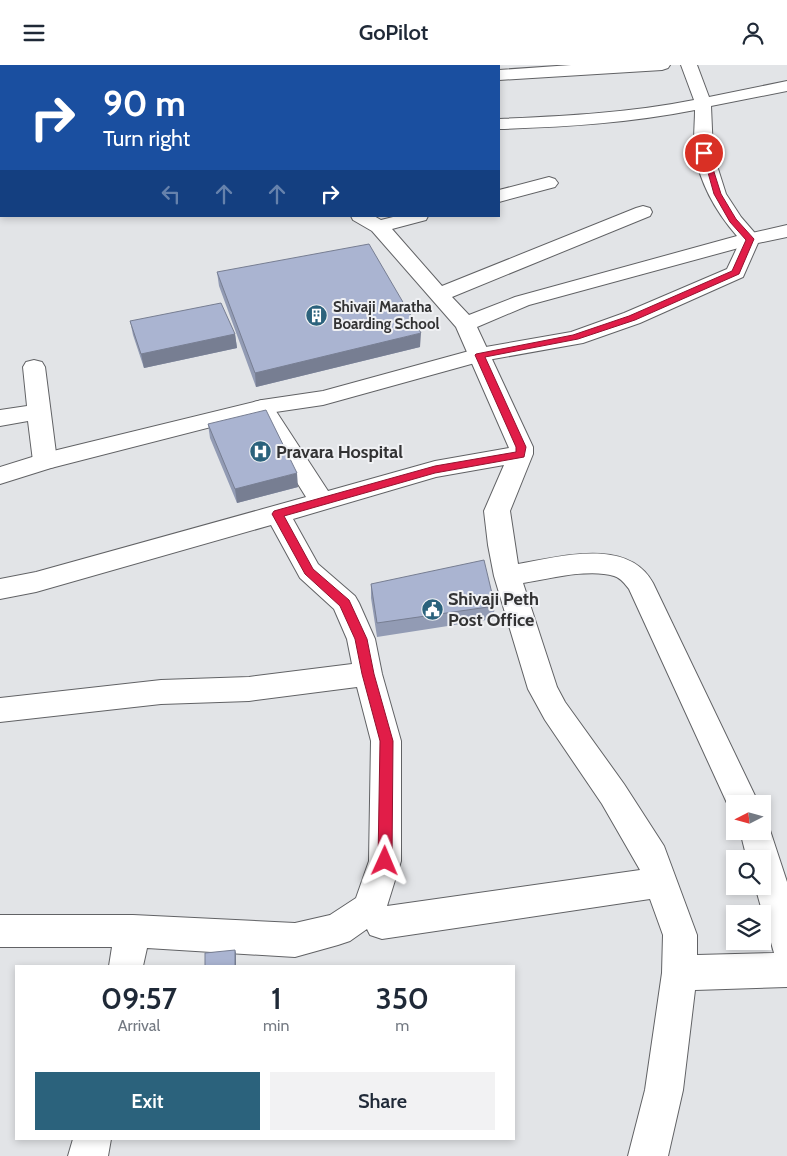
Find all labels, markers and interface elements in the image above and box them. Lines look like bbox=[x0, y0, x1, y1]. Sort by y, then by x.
icon: menu bbox=[20, 19, 48, 47]
text: GoPilot bbox=[359, 19, 428, 46]
icon: person bbox=[739, 19, 767, 47]
text: 90 m bbox=[103, 82, 186, 125]
icon: right bbox=[20, 85, 85, 150]
text: Turn right bbox=[103, 125, 190, 152]
pin bbox=[683, 132, 725, 174]
icon: arrive bbox=[690, 139, 718, 167]
icon: left bbox=[157, 180, 185, 208]
icon: ahead bbox=[210, 180, 238, 208]
icon: ahead bbox=[263, 180, 291, 208]
icon: right bbox=[316, 180, 344, 208]
place label: Shivaji Maratha Boarding School bbox=[333, 298, 439, 333]
building icon: Shivaji Maratha Boarding School bbox=[305, 304, 329, 328]
hospital icon: Pravara Hospital bbox=[248, 440, 272, 464]
place label: Pravara Hospital bbox=[276, 441, 403, 463]
place label: Shivaji Peth Post Office bbox=[448, 588, 539, 631]
public building icon: Shivaji Peth Post Office bbox=[420, 597, 444, 621]
north arrow bbox=[726, 795, 771, 840]
map controls bbox=[726, 795, 771, 950]
position arrow bbox=[358, 834, 410, 886]
button: search bbox=[726, 850, 771, 895]
button: layers bbox=[726, 905, 771, 950]
text: 09:57 bbox=[101, 980, 177, 1017]
text: 1 bbox=[271, 980, 282, 1017]
text: 350 bbox=[375, 980, 429, 1017]
text: Arrival bbox=[118, 1016, 160, 1035]
text: min bbox=[263, 1016, 289, 1035]
text: m bbox=[395, 1016, 409, 1035]
button: Exit bbox=[35, 1072, 260, 1130]
button: Share bbox=[270, 1072, 495, 1130]

